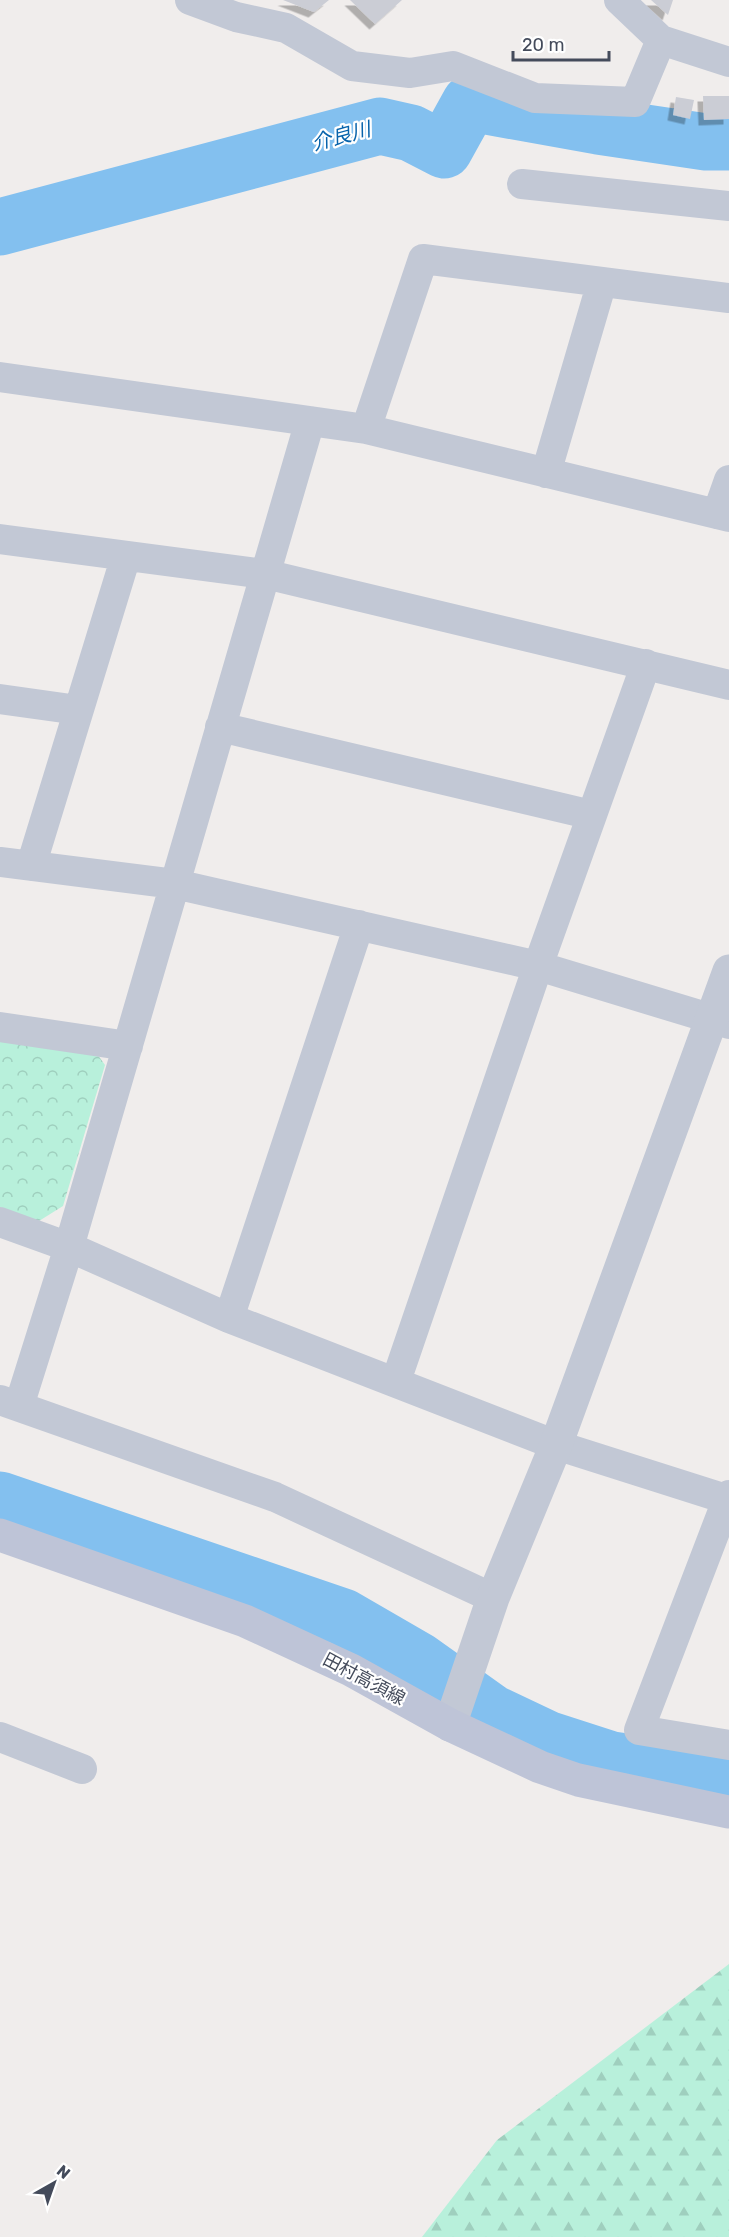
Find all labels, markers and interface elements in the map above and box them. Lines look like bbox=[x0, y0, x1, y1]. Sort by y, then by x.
scale bar bbox=[513, 24, 609, 62]
text: 20 m bbox=[522, 34, 564, 56]
water label: 介良川 bbox=[309, 116, 375, 155]
street label: 田村高須線 bbox=[319, 1648, 409, 1710]
north arrow bbox=[24, 2153, 84, 2213]
text: N bbox=[53, 2161, 74, 2183]

